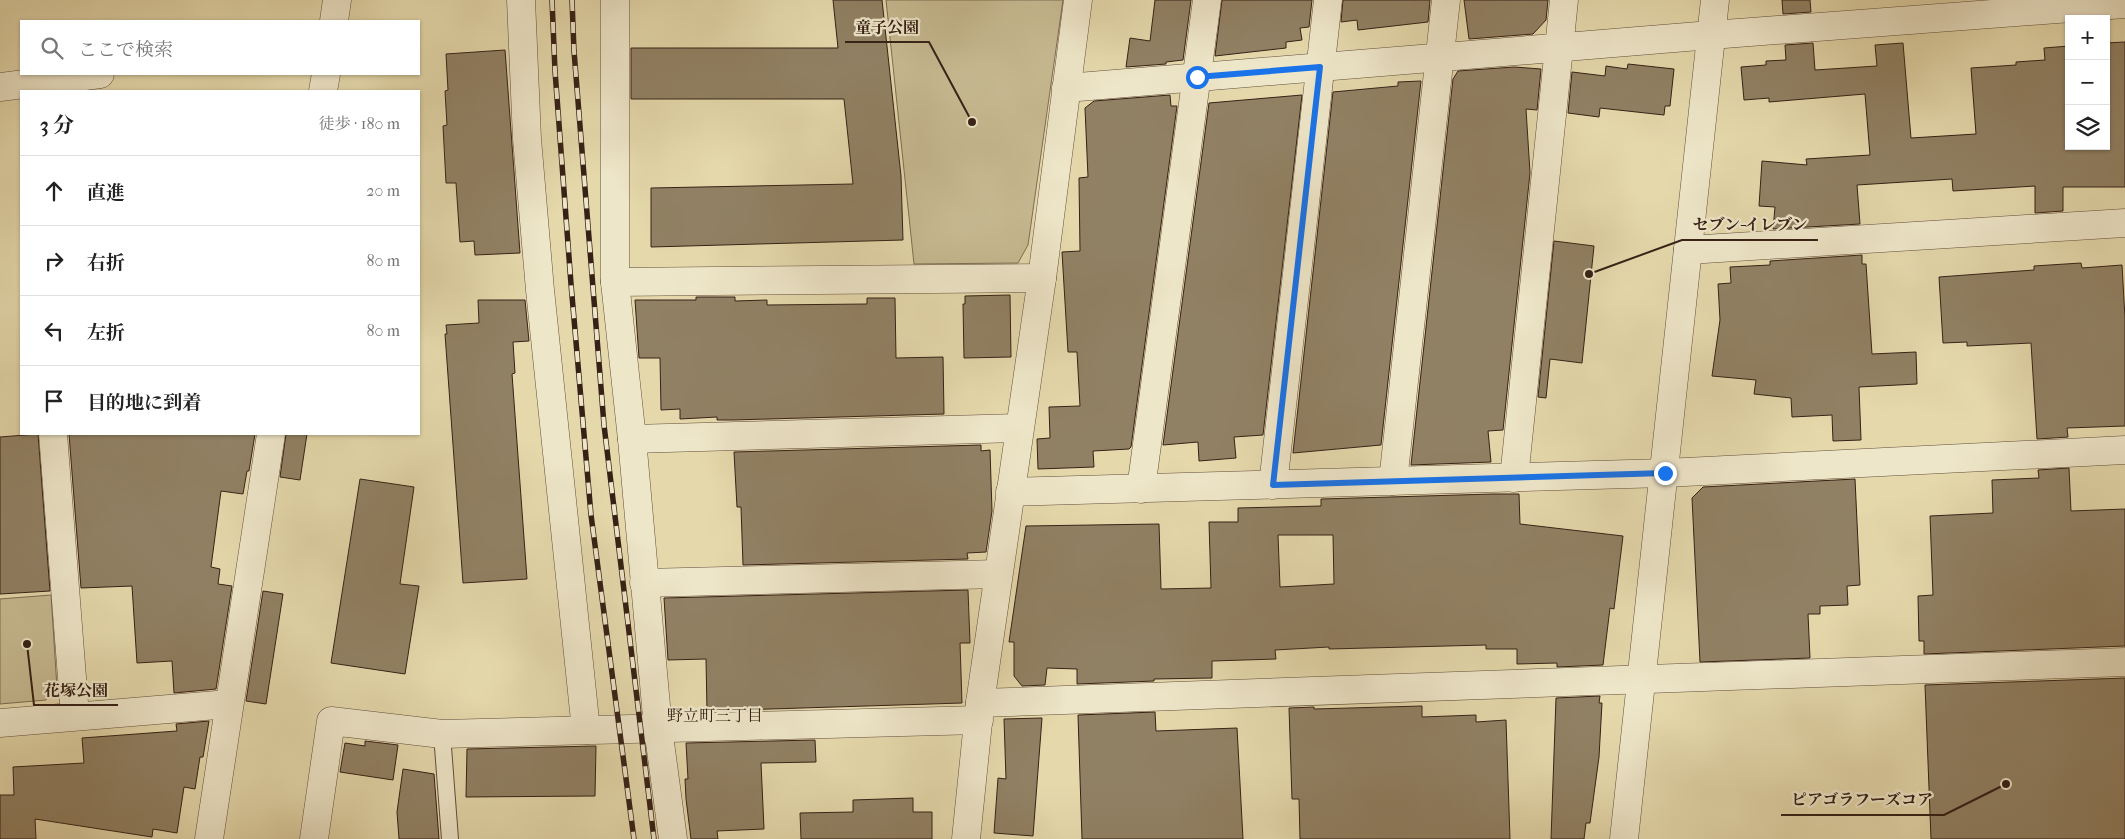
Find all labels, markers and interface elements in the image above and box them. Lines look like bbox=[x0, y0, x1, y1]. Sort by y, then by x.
callout: 童子公園 bbox=[845, 11, 929, 42]
map controls bbox=[2065, 15, 2110, 150]
button: + bbox=[2065, 15, 2110, 60]
text: 童子公園 bbox=[855, 18, 919, 37]
search box bbox=[20, 20, 420, 75]
icon: search bbox=[38, 34, 66, 62]
text: ここで検索 bbox=[78, 39, 173, 61]
button: − bbox=[2065, 60, 2110, 105]
route start bbox=[1186, 66, 1209, 89]
button: layers bbox=[2065, 105, 2110, 150]
text: 3 分 bbox=[40, 113, 74, 137]
text: 徒歩 · 180 m bbox=[319, 114, 400, 133]
icon: ahead bbox=[40, 177, 68, 205]
text: 20 m bbox=[366, 181, 400, 200]
text: 直進 bbox=[87, 182, 125, 204]
callout: セブン-イレブン bbox=[1682, 209, 1818, 240]
text: セブン-イレブン bbox=[1693, 215, 1807, 234]
icon: right bbox=[40, 247, 68, 275]
text: 80 m bbox=[366, 251, 400, 270]
text: 右折 bbox=[87, 252, 125, 274]
icon: left bbox=[40, 317, 68, 345]
text: 80 m bbox=[366, 321, 400, 340]
text: 左折 bbox=[87, 322, 125, 344]
icon: arrive bbox=[40, 387, 68, 415]
text: 目的地に到着 bbox=[87, 392, 201, 414]
route end bbox=[1654, 462, 1677, 485]
callout: 花塚公園 bbox=[34, 674, 118, 705]
text: 花塚公園 bbox=[44, 681, 108, 700]
district label: 野立町三丁目 bbox=[667, 706, 763, 725]
callout: ピアゴラフーズコア bbox=[1781, 784, 1944, 815]
text: ピアゴラフーズコア bbox=[1791, 790, 1933, 809]

